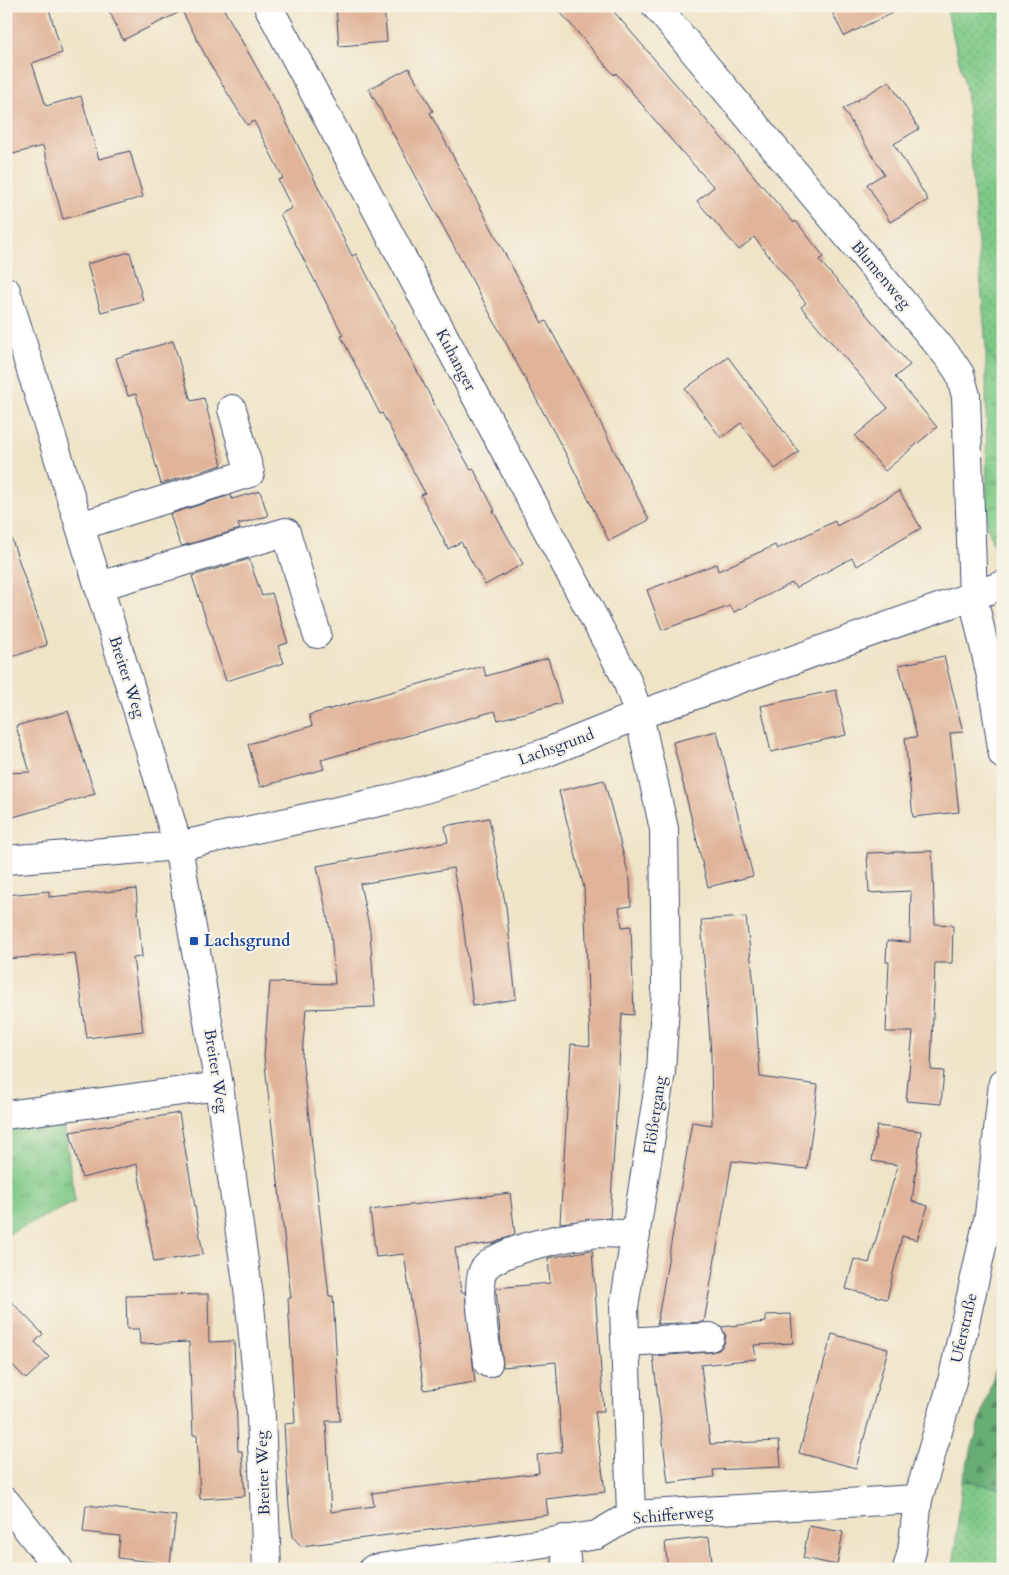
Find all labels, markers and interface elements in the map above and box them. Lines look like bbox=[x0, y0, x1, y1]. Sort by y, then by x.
street label: Blumenweg bbox=[846, 236, 916, 314]
street label: Kuhanger bbox=[430, 325, 482, 395]
street label: Breiter Weg bbox=[103, 633, 151, 721]
street label: Lachsgrund bbox=[515, 723, 597, 771]
place label: Lachsgrund bbox=[204, 930, 290, 952]
marker: Lachsgrund bbox=[188, 935, 200, 947]
street label: Breiter Weg bbox=[198, 1027, 234, 1115]
street label: Flößergang bbox=[639, 1075, 671, 1155]
street label: Uferstraße bbox=[945, 1291, 983, 1365]
street label: Breiter Weg bbox=[251, 1430, 275, 1516]
street label: Schifferweg bbox=[632, 1501, 714, 1529]

